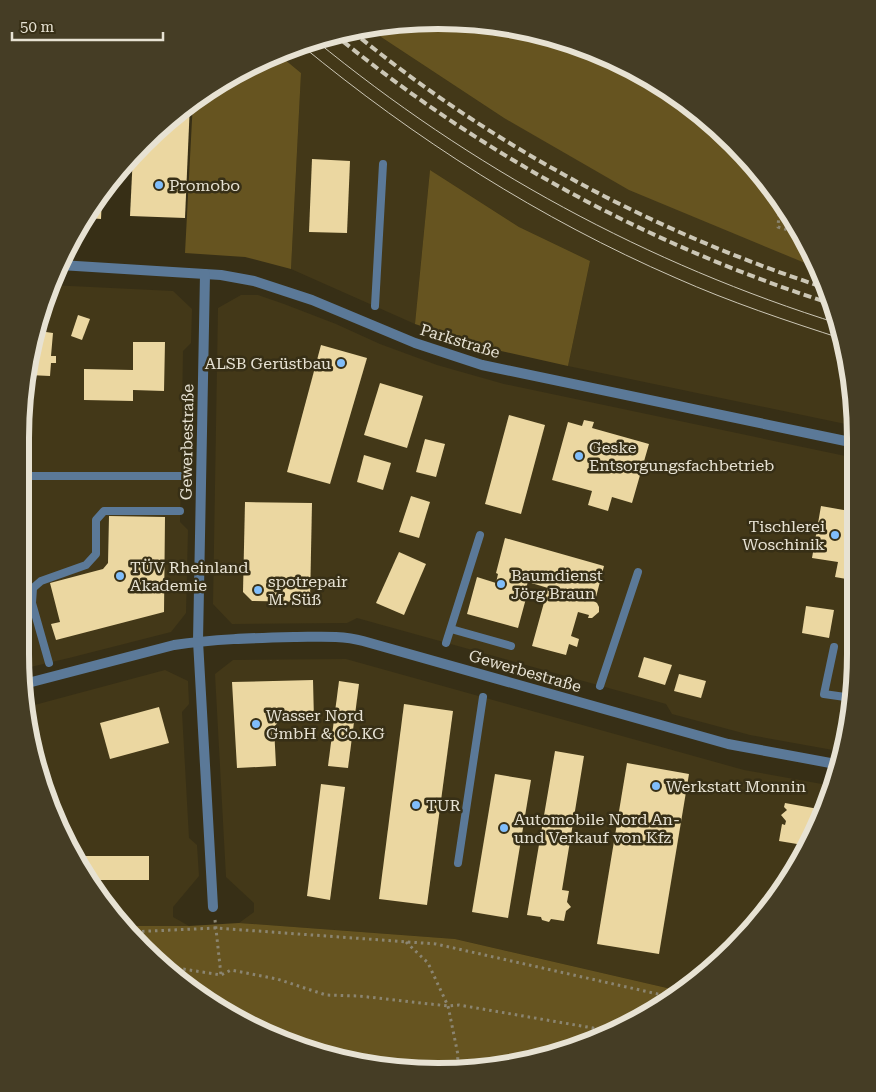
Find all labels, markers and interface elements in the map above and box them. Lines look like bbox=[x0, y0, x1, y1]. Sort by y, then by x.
scale bar bbox=[12, 10, 164, 42]
text: 50 m bbox=[20, 18, 55, 36]
place label: Promobo bbox=[169, 176, 240, 195]
marker: Promobo bbox=[153, 179, 165, 191]
street label: Parkstraße bbox=[418, 320, 502, 362]
place label: ALSB Gerüstbau bbox=[205, 354, 331, 373]
marker: ALSB Gerüstbau bbox=[335, 357, 347, 369]
street label: Gewerbestraße bbox=[176, 384, 198, 500]
place label: Geske Entsorgungsfachbetrieb bbox=[589, 438, 774, 475]
marker: Geske Entsorgungsfachbetrieb bbox=[573, 450, 585, 462]
place label: Tischlerei Woschinik bbox=[742, 517, 825, 554]
marker: Tischlerei Woschinik bbox=[829, 529, 841, 541]
place label: TÜV Rheinland Akademie bbox=[130, 558, 248, 595]
place label: Baumdienst Jörg Braun bbox=[511, 566, 603, 603]
marker: TÜV Rheinland Akademie bbox=[114, 570, 126, 582]
place label: spotrepair M. Süß bbox=[268, 572, 348, 609]
marker: Baumdienst Jörg Braun bbox=[495, 578, 507, 590]
marker: spotrepair M. Süß bbox=[252, 584, 264, 596]
street label: Gewerbestraße bbox=[467, 646, 584, 696]
place label: Wasser Nord GmbH & Co.KG bbox=[266, 706, 385, 743]
marker: Wasser Nord GmbH & Co.KG bbox=[250, 718, 262, 730]
place label: Werkstatt Monnin bbox=[666, 777, 806, 796]
marker: Werkstatt Monnin bbox=[650, 780, 662, 792]
place label: TUR bbox=[426, 796, 461, 815]
marker: TUR bbox=[410, 799, 422, 811]
place label: Automobile Nord An- und Verkauf von Kfz bbox=[514, 810, 680, 847]
marker: Automobile Nord An- und Verkauf von Kfz bbox=[498, 822, 510, 834]

